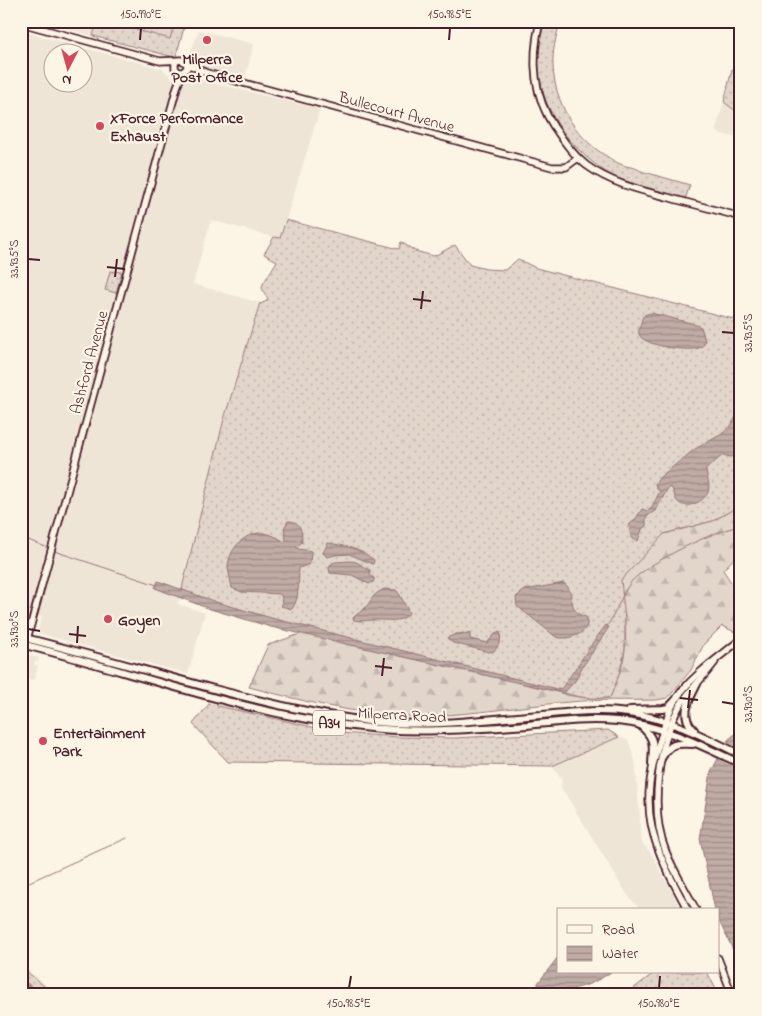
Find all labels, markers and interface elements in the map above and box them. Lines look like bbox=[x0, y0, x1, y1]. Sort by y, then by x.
text: 150.990°E bbox=[120, 6, 162, 24]
text: 150.985°E bbox=[428, 6, 472, 24]
marker: Milperra Post Office bbox=[201, 34, 213, 46]
north arrow bbox=[42, 42, 92, 92]
place label: Milperra Post Office bbox=[171, 48, 243, 90]
text: N bbox=[61, 69, 73, 90]
street label: Bullecourt Avenue bbox=[335, 86, 458, 140]
place label: XForce Performance Exhaust bbox=[110, 107, 244, 149]
marker: XForce Performance Exhaust bbox=[94, 120, 106, 132]
text: 33.935°S bbox=[6, 239, 24, 278]
street label: Ashford Avenue bbox=[65, 307, 115, 417]
text: 33.935°S bbox=[740, 313, 758, 352]
place label: Goyen bbox=[118, 609, 160, 634]
text: 33.930°S bbox=[6, 610, 24, 648]
marker: Goyen bbox=[102, 613, 114, 625]
text: 33.930°S bbox=[740, 685, 758, 723]
street label: Milperra Road bbox=[357, 702, 447, 730]
road number: A34 bbox=[313, 710, 345, 736]
place label: Entertainment Park bbox=[53, 722, 146, 764]
marker: Entertainment Park bbox=[37, 735, 49, 747]
legend bbox=[557, 908, 720, 974]
text: Road bbox=[602, 919, 635, 941]
text: Water bbox=[602, 943, 638, 965]
text: 150.985°E bbox=[327, 995, 371, 1013]
text: 150.980°E bbox=[638, 995, 680, 1013]

